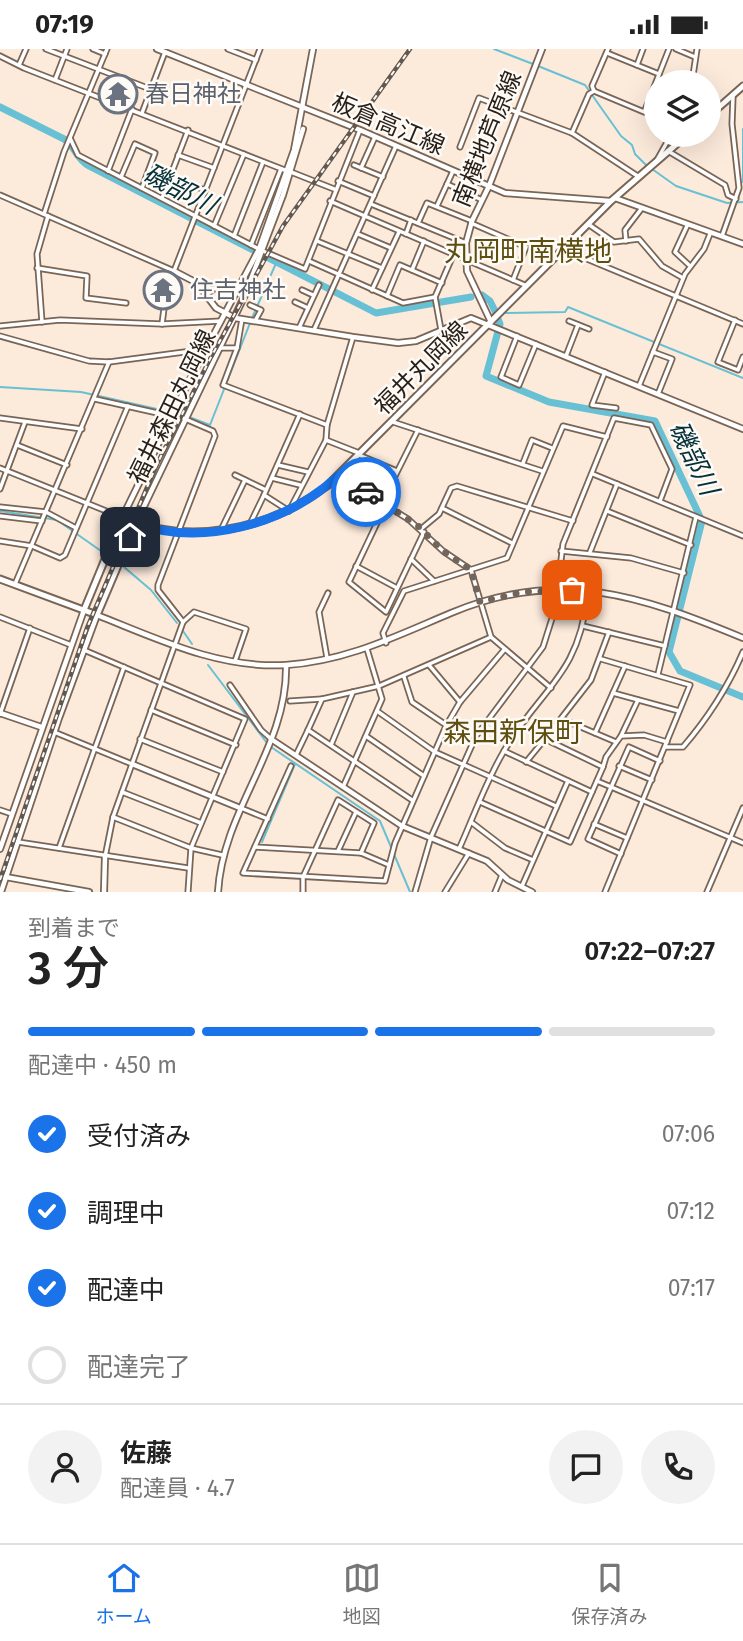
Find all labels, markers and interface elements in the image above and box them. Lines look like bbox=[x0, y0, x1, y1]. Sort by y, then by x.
text: 07:19 bbox=[35, 9, 94, 40]
street label: 南横地芦原線 bbox=[447, 67, 527, 211]
map controls bbox=[644, 70, 721, 147]
button: layers bbox=[644, 70, 721, 147]
temple icon: 春日神社 bbox=[97, 73, 139, 115]
place label: 春日神社 bbox=[145, 80, 241, 108]
street label: 板倉高江線 bbox=[327, 88, 449, 160]
water label: 磯部川 bbox=[138, 158, 224, 222]
district label: 丸岡町南横地 bbox=[444, 235, 612, 268]
temple icon: 住吉神社 bbox=[142, 269, 184, 311]
place label: 住吉神社 bbox=[190, 276, 286, 304]
street label: 福井丸岡線 bbox=[369, 316, 473, 420]
street label: 福井森田丸岡線 bbox=[123, 325, 221, 489]
water label: 磯部川 bbox=[663, 416, 726, 503]
courier bbox=[331, 457, 401, 527]
icon: car bbox=[347, 473, 385, 511]
pin bbox=[100, 507, 160, 567]
icon: home bbox=[111, 518, 149, 556]
pin bbox=[542, 560, 602, 620]
icon: bag bbox=[553, 571, 591, 609]
district label: 森田新保町 bbox=[443, 716, 583, 749]
text: 到着まで bbox=[28, 914, 120, 942]
text: 07:22–07:27 bbox=[584, 936, 715, 967]
text: 3 分 bbox=[28, 941, 109, 996]
text: 配達中 · 450 m bbox=[28, 1051, 177, 1079]
icon: check bbox=[28, 1115, 66, 1153]
text: 07:06 bbox=[662, 1120, 715, 1148]
text: 受付済み bbox=[87, 1121, 191, 1152]
icon: check bbox=[28, 1192, 66, 1230]
text: 07:12 bbox=[666, 1197, 715, 1225]
text: 調理中 bbox=[87, 1198, 165, 1229]
icon: check bbox=[28, 1269, 66, 1307]
text: 07:17 bbox=[668, 1274, 715, 1302]
text: 配達中 bbox=[87, 1275, 165, 1306]
text: 配達完了 bbox=[87, 1352, 191, 1383]
button: person bbox=[28, 1430, 102, 1504]
button: chat bbox=[549, 1430, 623, 1504]
button: phone bbox=[641, 1430, 715, 1504]
text: 佐藤 bbox=[120, 1438, 172, 1469]
text: 配達員 · 4.7 bbox=[120, 1474, 235, 1502]
tab: ホーム bbox=[95, 1559, 152, 1628]
tab: 地図 bbox=[343, 1559, 381, 1628]
tab: 保存済み bbox=[572, 1559, 648, 1628]

